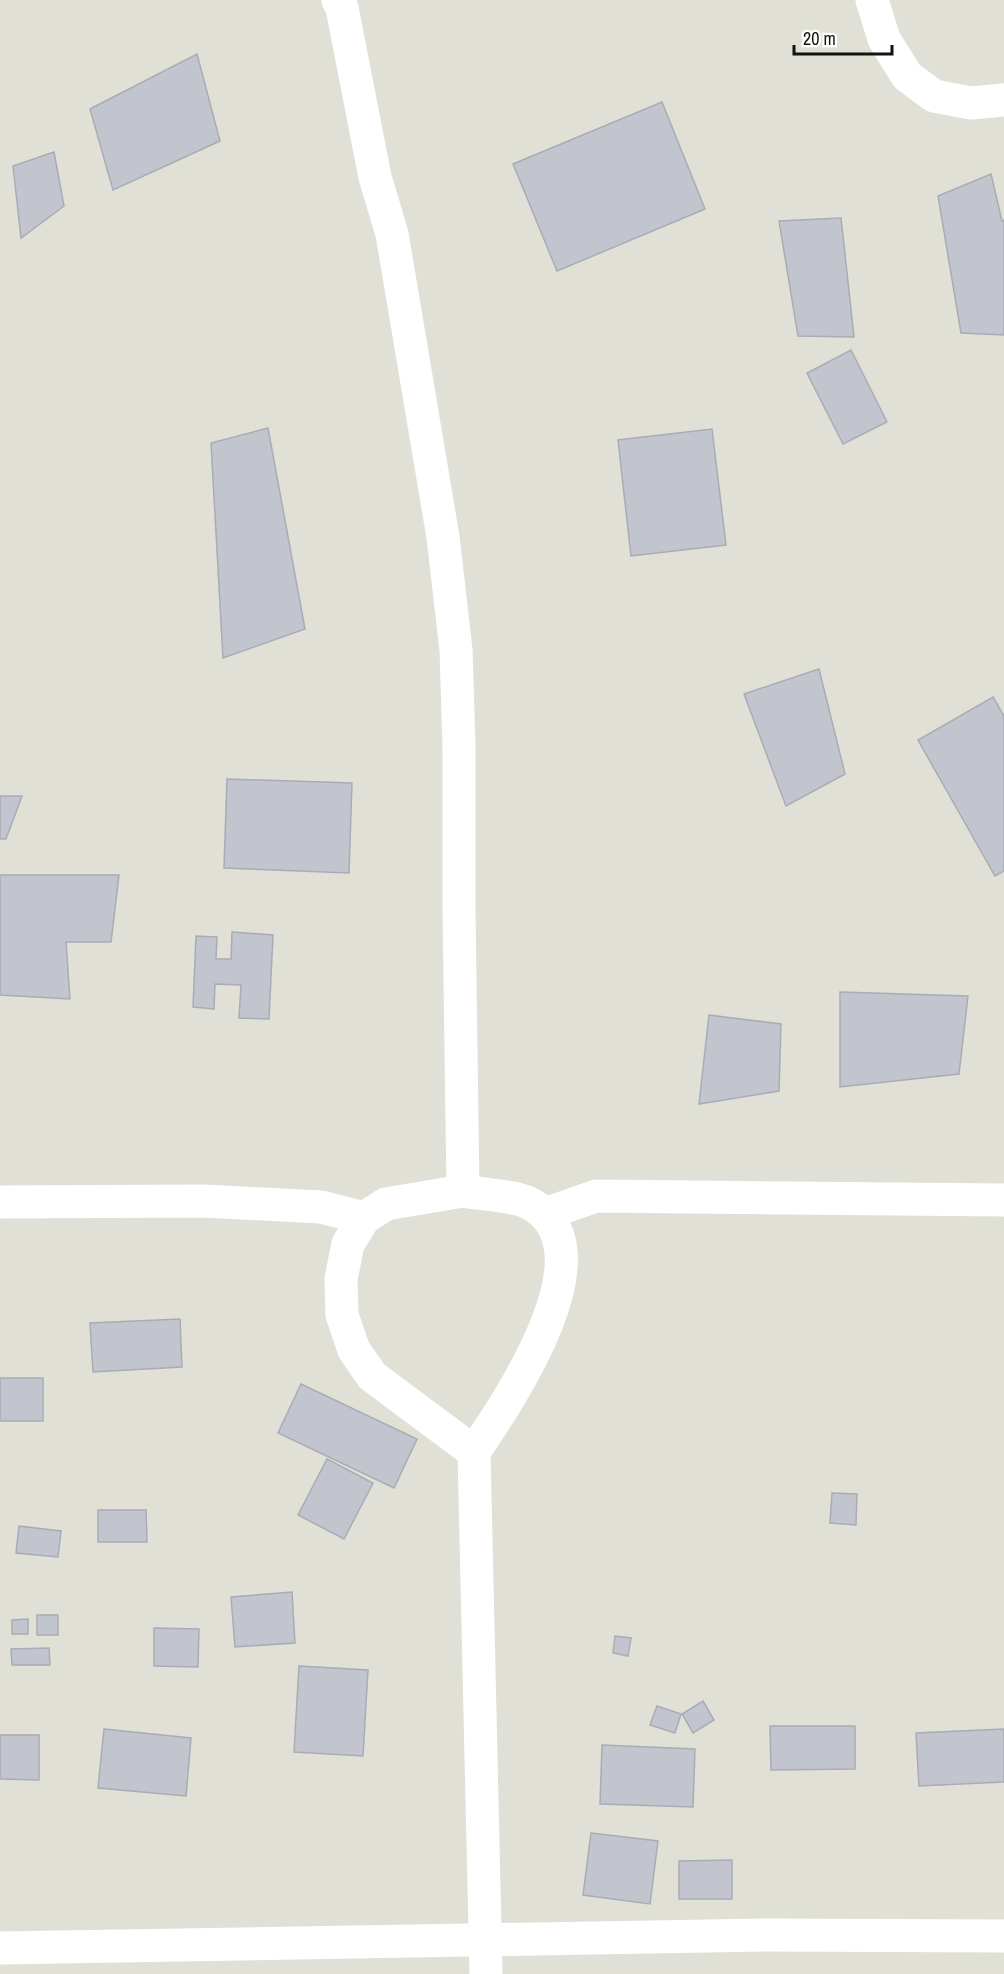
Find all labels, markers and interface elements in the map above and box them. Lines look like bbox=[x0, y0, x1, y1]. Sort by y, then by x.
scale bar bbox=[794, 18, 892, 56]
text: 20 m bbox=[803, 26, 836, 51]

